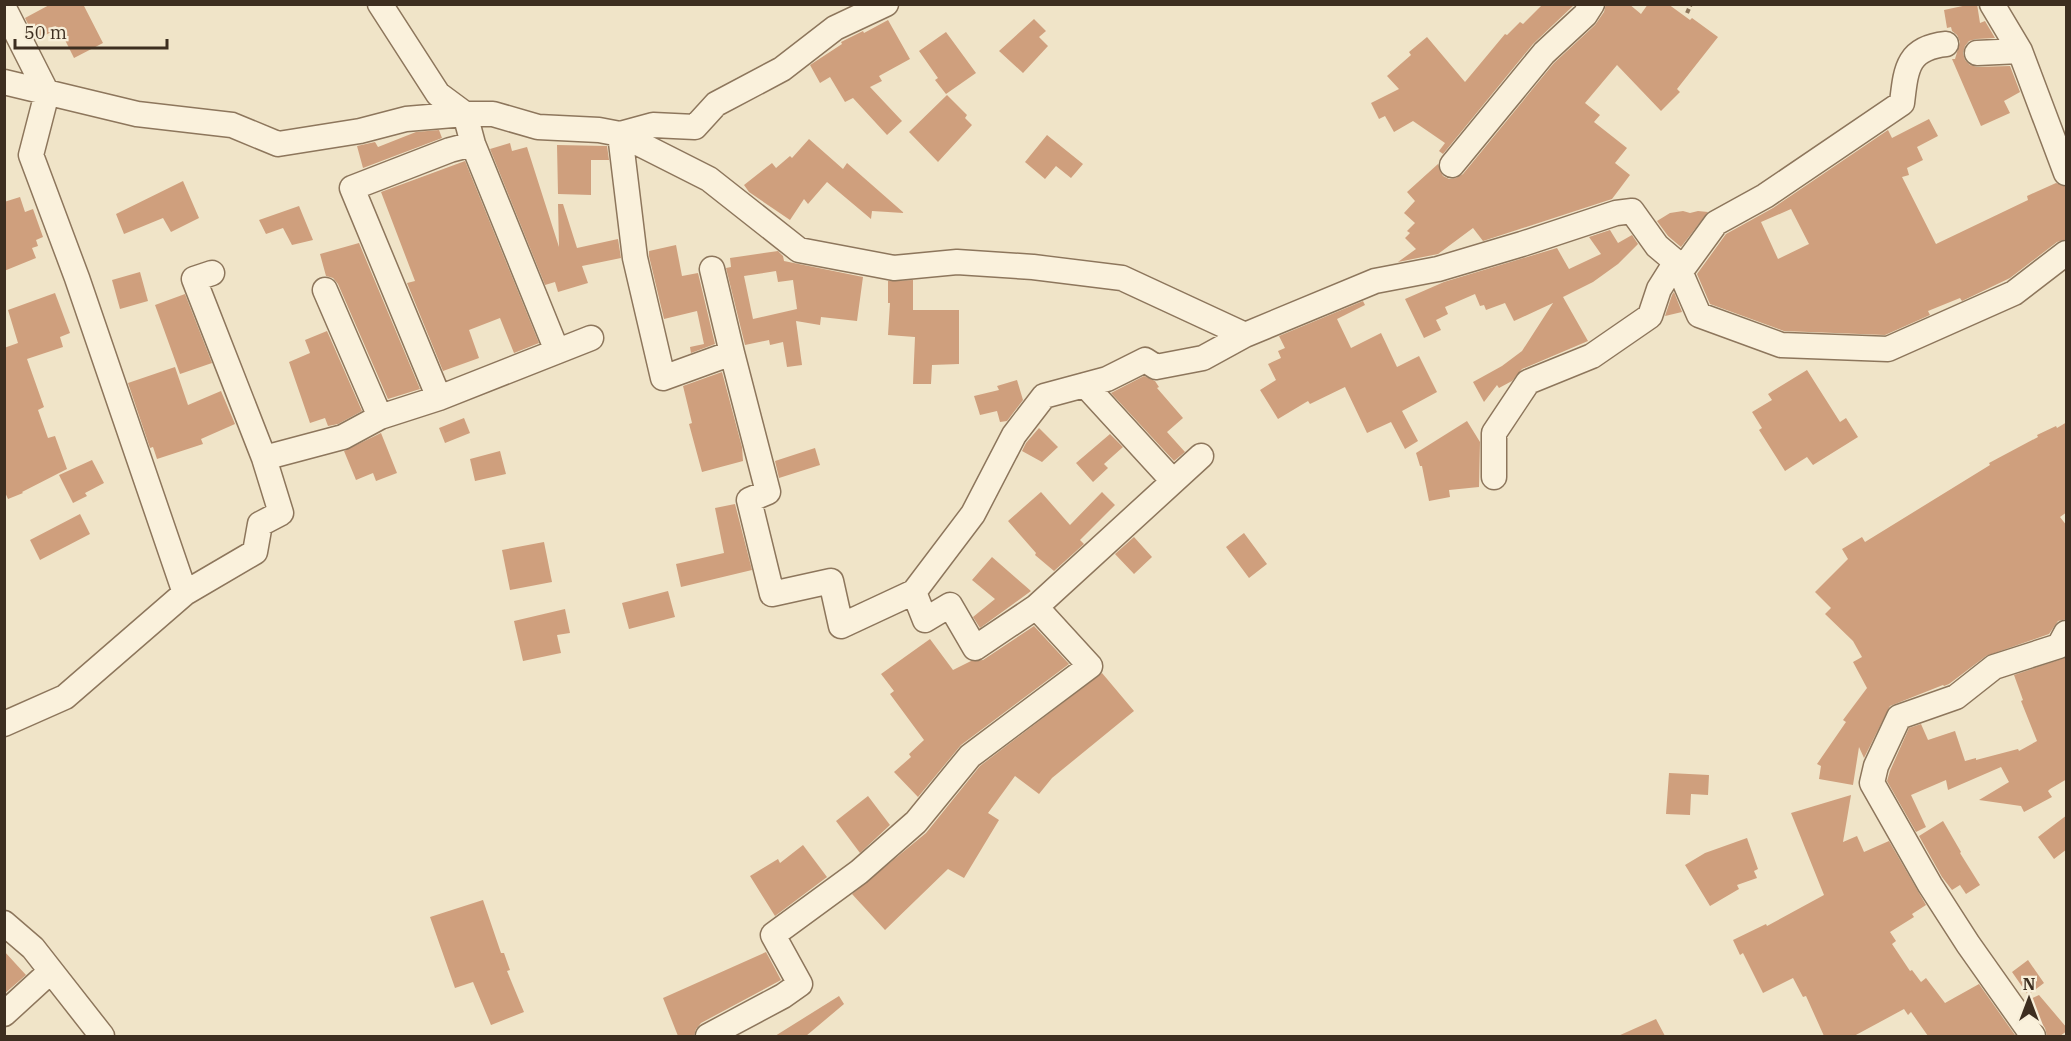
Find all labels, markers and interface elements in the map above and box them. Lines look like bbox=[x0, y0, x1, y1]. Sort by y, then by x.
scale bar bbox=[15, 12, 166, 50]
text: 50 m bbox=[24, 21, 67, 44]
north arrow bbox=[1999, 969, 2059, 1029]
text: N bbox=[2023, 974, 2035, 994]

